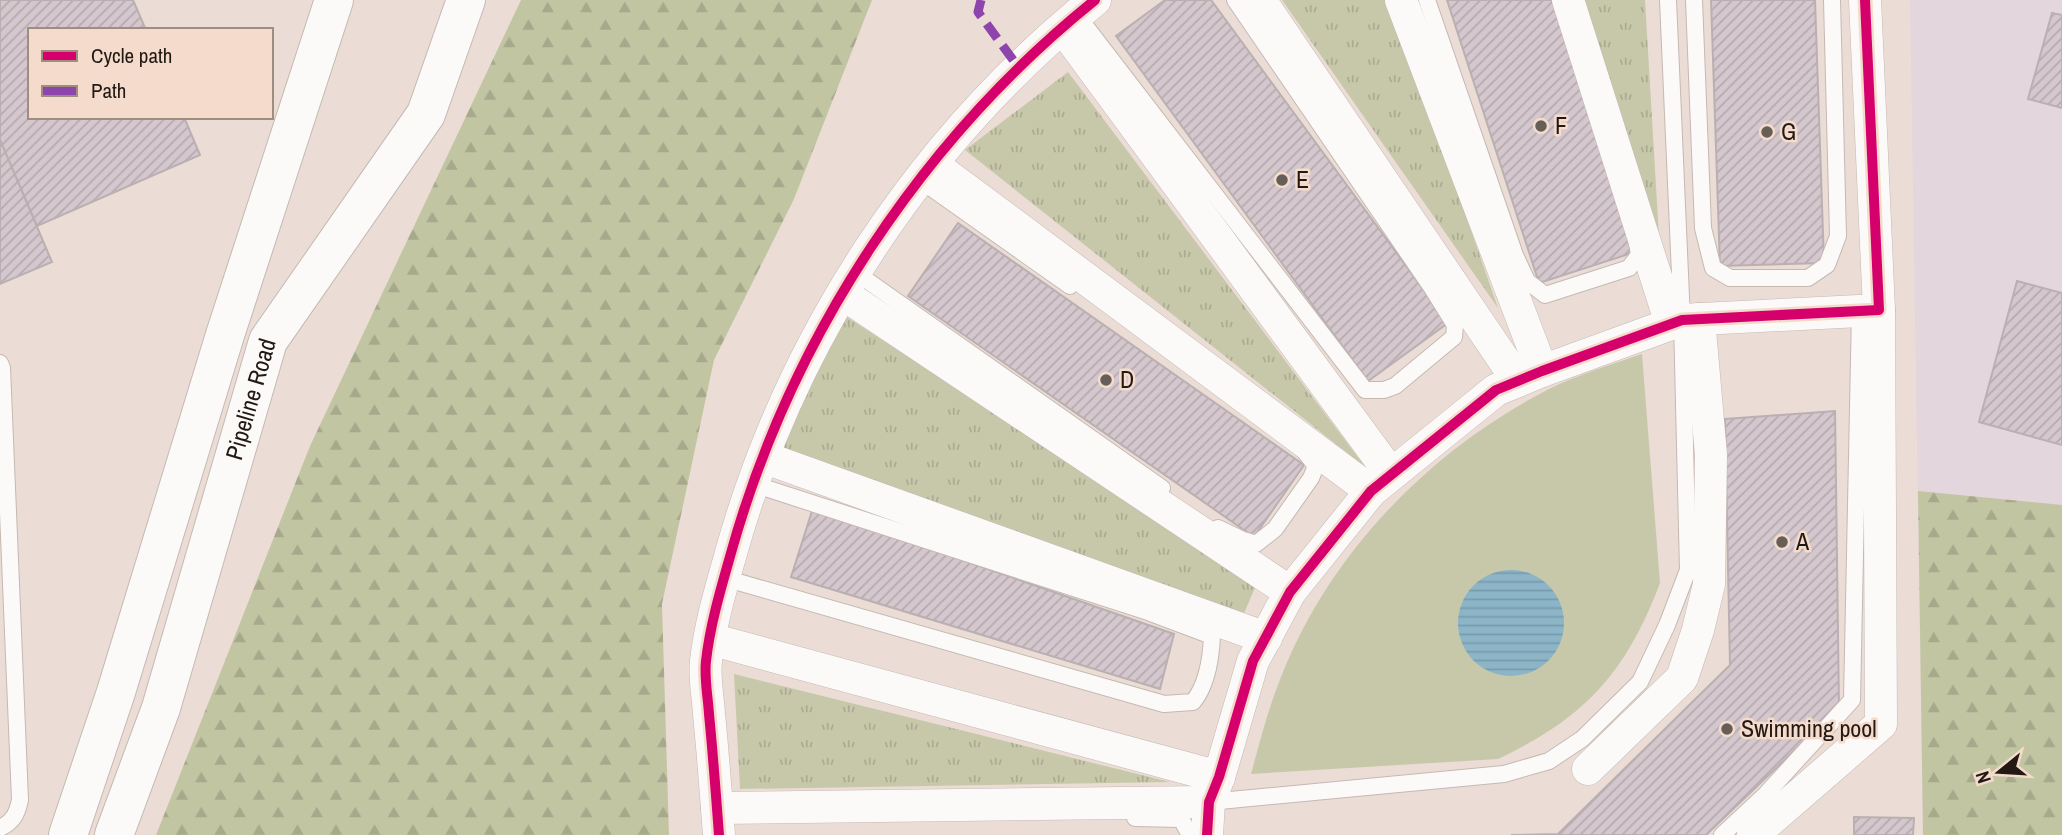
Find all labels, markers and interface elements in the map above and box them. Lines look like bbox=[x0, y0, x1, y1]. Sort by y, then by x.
legend bbox=[28, 28, 273, 119]
text: Cycle path bbox=[91, 41, 172, 70]
text: Path bbox=[91, 76, 126, 105]
place label: F bbox=[1555, 109, 1567, 141]
place label: G bbox=[1781, 115, 1796, 147]
marker: F bbox=[1533, 118, 1549, 134]
marker: G bbox=[1759, 124, 1775, 140]
place label: E bbox=[1296, 163, 1309, 195]
marker: E bbox=[1274, 172, 1290, 188]
street label: Pipeline Road bbox=[217, 335, 283, 463]
place label: D bbox=[1120, 363, 1134, 395]
marker: D bbox=[1098, 372, 1114, 388]
place label: A bbox=[1795, 525, 1810, 557]
marker: A bbox=[1774, 534, 1790, 550]
place label: Swimming pool bbox=[1741, 712, 1877, 744]
marker: Swimming pool bbox=[1719, 721, 1735, 737]
north arrow bbox=[1964, 737, 2034, 807]
text: N bbox=[1969, 768, 1997, 787]

